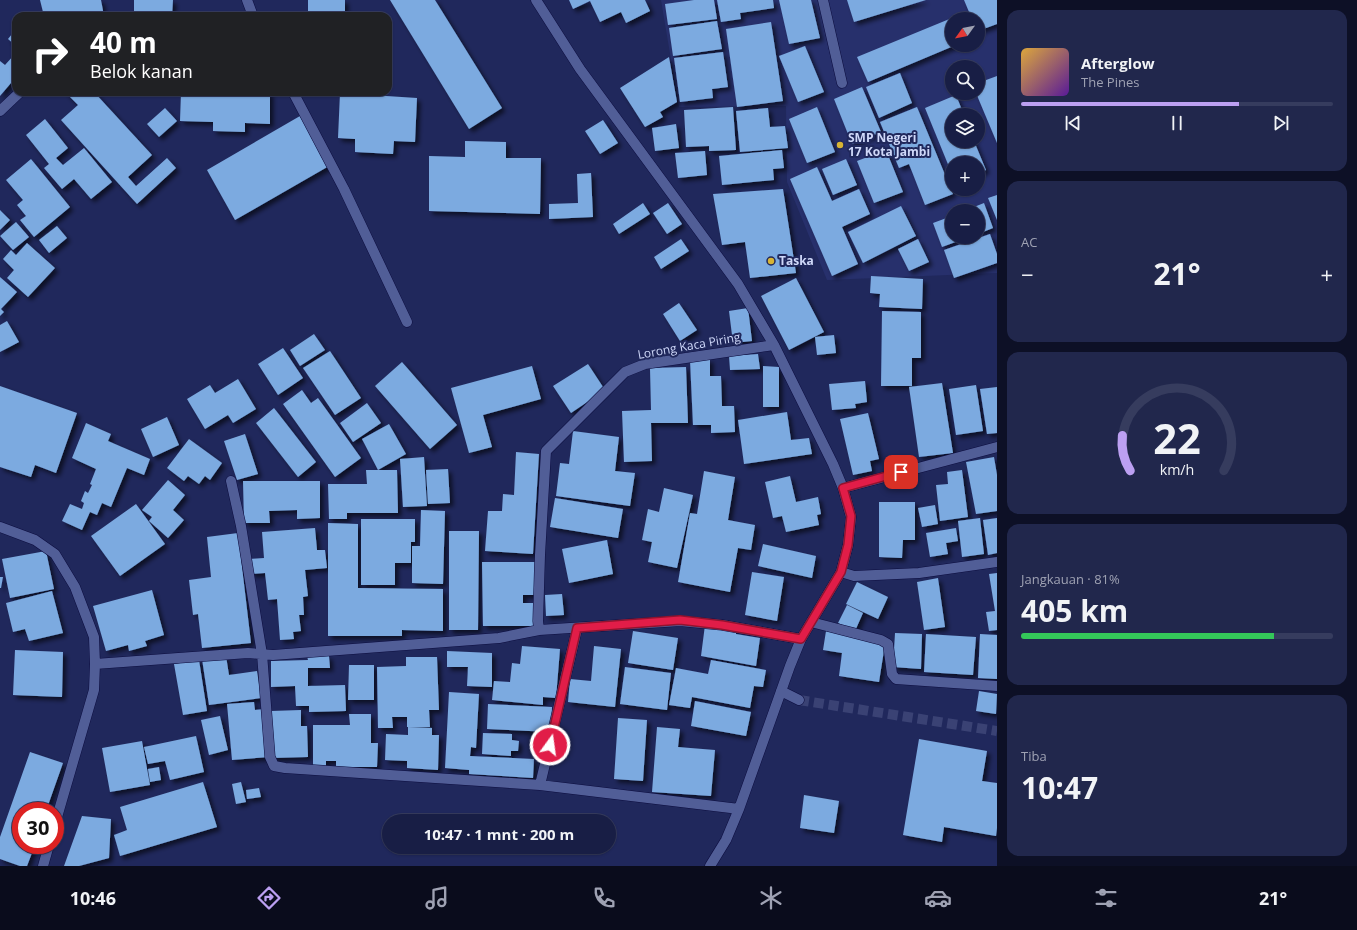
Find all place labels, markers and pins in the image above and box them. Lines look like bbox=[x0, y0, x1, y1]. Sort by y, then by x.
place label: SMP Negeri 17 Kota Jambi bbox=[848, 129, 930, 160]
marker: SMP Negeri 17 Kota Jambi bbox=[835, 140, 845, 150]
place label: Taska bbox=[779, 252, 814, 269]
marker: Taska bbox=[766, 256, 776, 266]
pin bbox=[884, 455, 918, 489]

